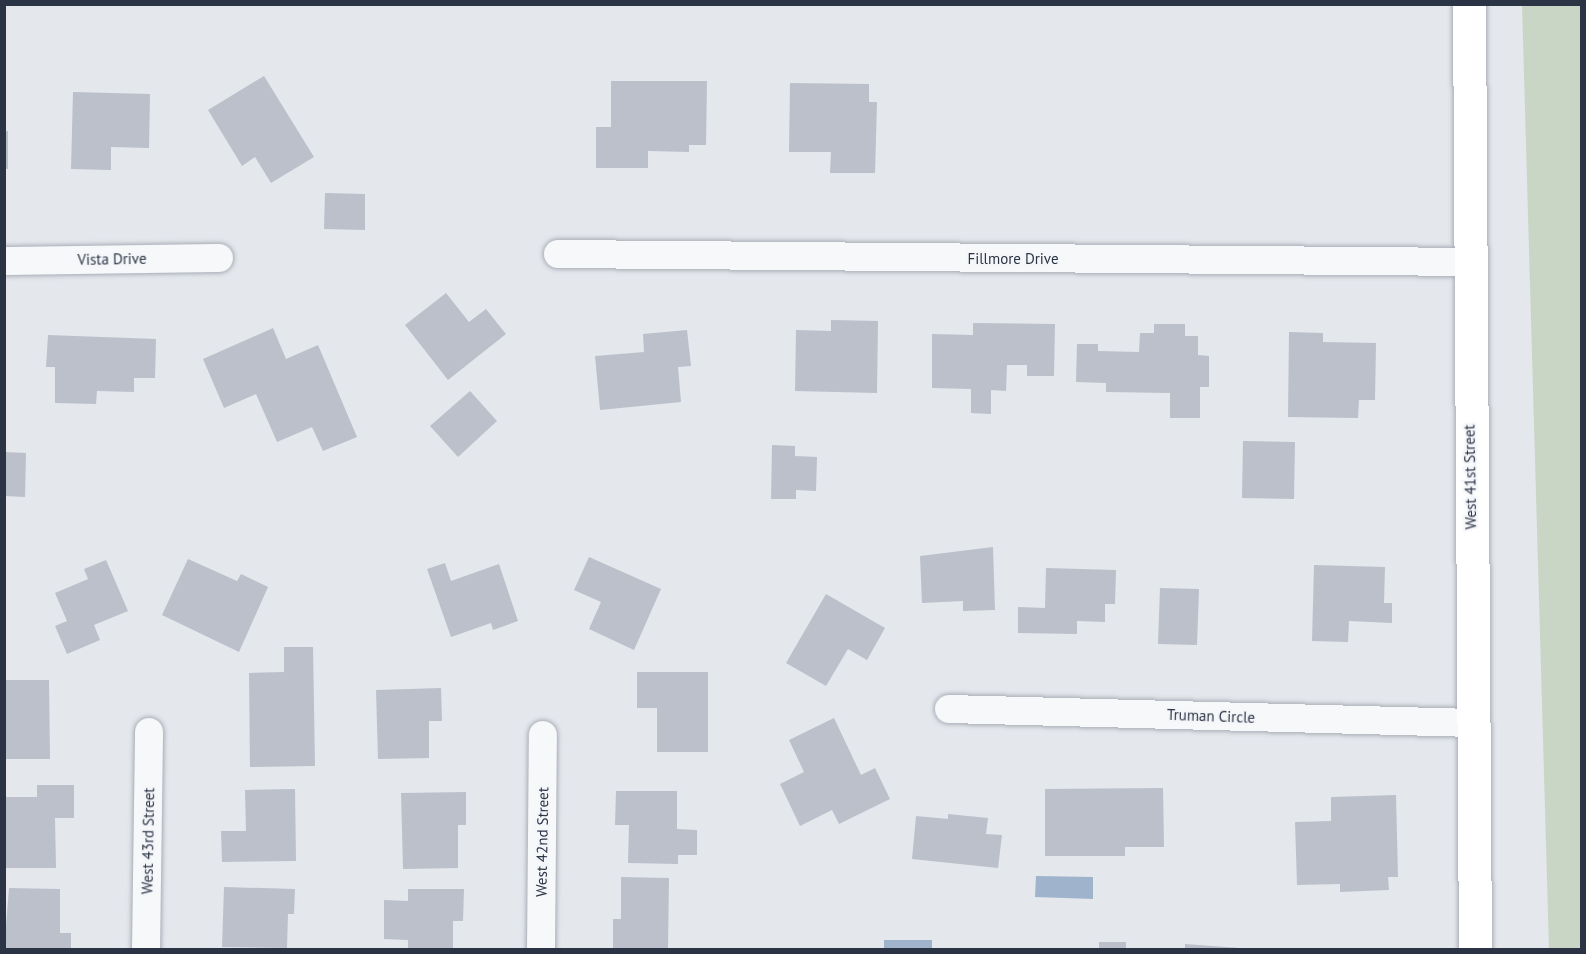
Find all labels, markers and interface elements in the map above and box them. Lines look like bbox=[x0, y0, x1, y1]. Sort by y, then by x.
street label: Vista Drive bbox=[77, 249, 147, 269]
street label: Fillmore Drive bbox=[967, 250, 1059, 268]
street label: West 41st Street bbox=[1460, 424, 1480, 530]
street label: Truman Circle bbox=[1167, 705, 1255, 727]
street label: West 42nd Street bbox=[532, 787, 552, 897]
street label: West 43rd Street bbox=[138, 788, 158, 894]

